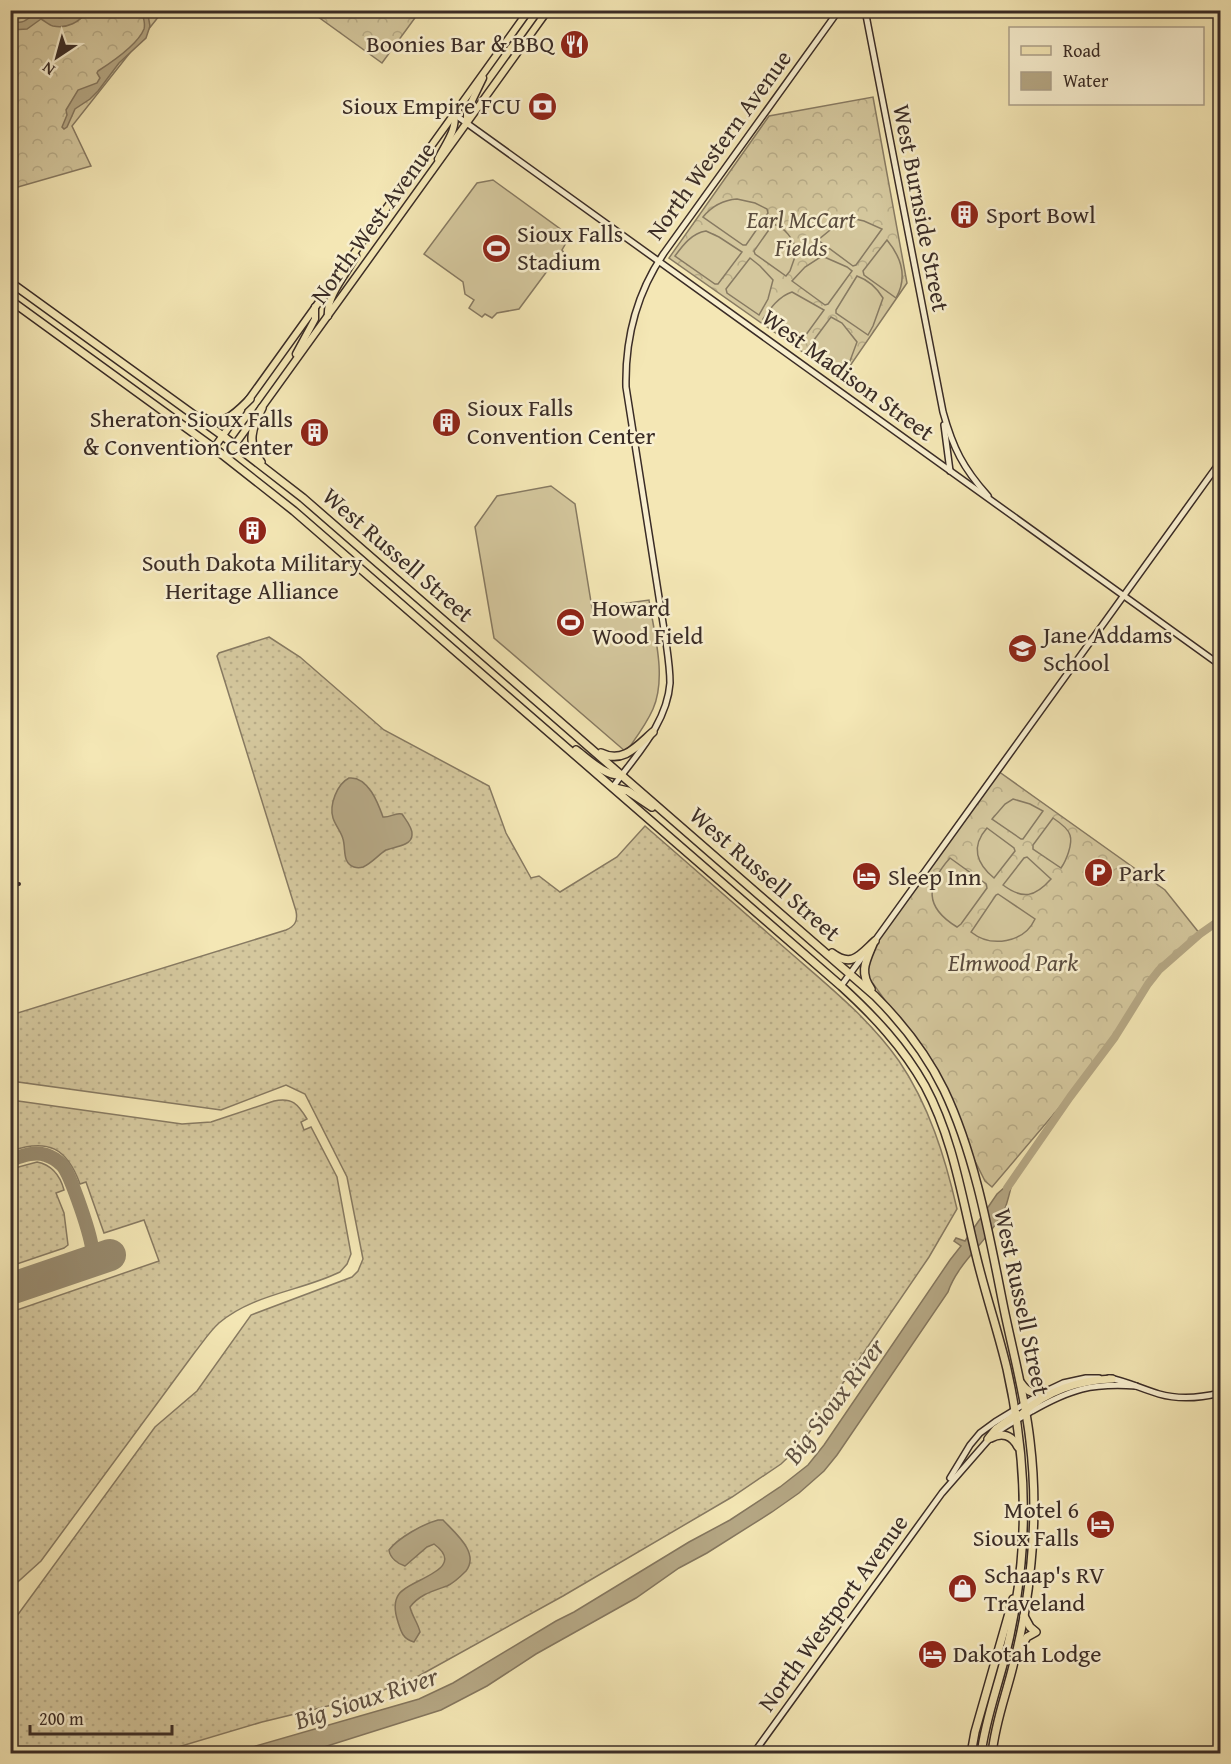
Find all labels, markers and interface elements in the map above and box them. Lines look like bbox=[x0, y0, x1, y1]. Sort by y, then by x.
place label: Boonies Bar & BBQ bbox=[366, 26, 555, 61]
north arrow bbox=[27, 27, 87, 87]
legend bbox=[1009, 27, 1204, 105]
restaurant icon: Boonies Bar & BBQ bbox=[559, 28, 591, 60]
text: Road bbox=[1063, 37, 1101, 64]
street label: North Western Avenue bbox=[638, 42, 800, 247]
text: N bbox=[37, 56, 60, 82]
text: Water bbox=[1063, 67, 1109, 94]
place label: Sioux Empire FCU bbox=[342, 88, 521, 123]
bank icon: Sioux Empire FCU bbox=[526, 90, 558, 122]
street label: West Burnside Street bbox=[884, 101, 959, 315]
street label: North West Avenue bbox=[302, 134, 443, 311]
place label: Sport Bowl bbox=[986, 197, 1096, 232]
building icon: Sport Bowl bbox=[949, 199, 981, 231]
park label: Earl McCart Fields bbox=[745, 202, 856, 265]
place label: Sioux Falls Stadium bbox=[517, 216, 623, 279]
sports icon: Sioux Falls Stadium bbox=[480, 232, 512, 264]
street label: West Madison Street bbox=[755, 300, 942, 450]
place label: Sioux Falls Convention Center bbox=[467, 390, 656, 453]
place label: Sheraton Sioux Falls & Convention Center bbox=[83, 401, 293, 464]
building icon: Sioux Falls Convention Center bbox=[430, 406, 462, 438]
building icon: Sheraton Sioux Falls & Convention Center bbox=[298, 417, 330, 449]
street label: West Russell Street bbox=[315, 479, 482, 631]
building icon: South Dakota Military Heritage Alliance bbox=[236, 514, 268, 546]
place label: South Dakota Military Heritage Alliance bbox=[142, 545, 362, 608]
place label: Howard Wood Field bbox=[592, 590, 703, 653]
sports icon: Howard Wood Field bbox=[555, 606, 587, 638]
place label: Jane Addams School bbox=[1040, 617, 1173, 680]
school or university icon: Jane Addams School bbox=[1006, 633, 1038, 665]
street label: West Russell Street bbox=[682, 798, 849, 950]
place label: Park bbox=[1119, 855, 1166, 890]
parking icon: Park bbox=[1082, 857, 1114, 889]
place label: Sleep Inn bbox=[888, 859, 982, 894]
hotel icon: Sleep Inn bbox=[851, 861, 883, 893]
park label: Elmwood Park bbox=[947, 945, 1078, 980]
street label: West Russell Street bbox=[986, 1205, 1060, 1399]
water label: Big Sioux River bbox=[773, 1328, 895, 1473]
place label: Motel 6 Sioux Falls bbox=[973, 1492, 1079, 1555]
street label: North Westport Avenue bbox=[749, 1507, 916, 1719]
hotel icon: Motel 6 Sioux Falls bbox=[1084, 1508, 1116, 1540]
place label: Schaap's RV Traveland bbox=[984, 1557, 1105, 1620]
shop icon: Schaap's RV Traveland bbox=[947, 1573, 979, 1605]
place label: Dakotah Lodge bbox=[953, 1636, 1101, 1671]
hotel icon: Dakotah Lodge bbox=[916, 1638, 948, 1670]
water label: Big Sioux River bbox=[288, 1656, 444, 1739]
scale bar bbox=[30, 1698, 172, 1736]
text: 200 m bbox=[39, 1705, 84, 1732]

